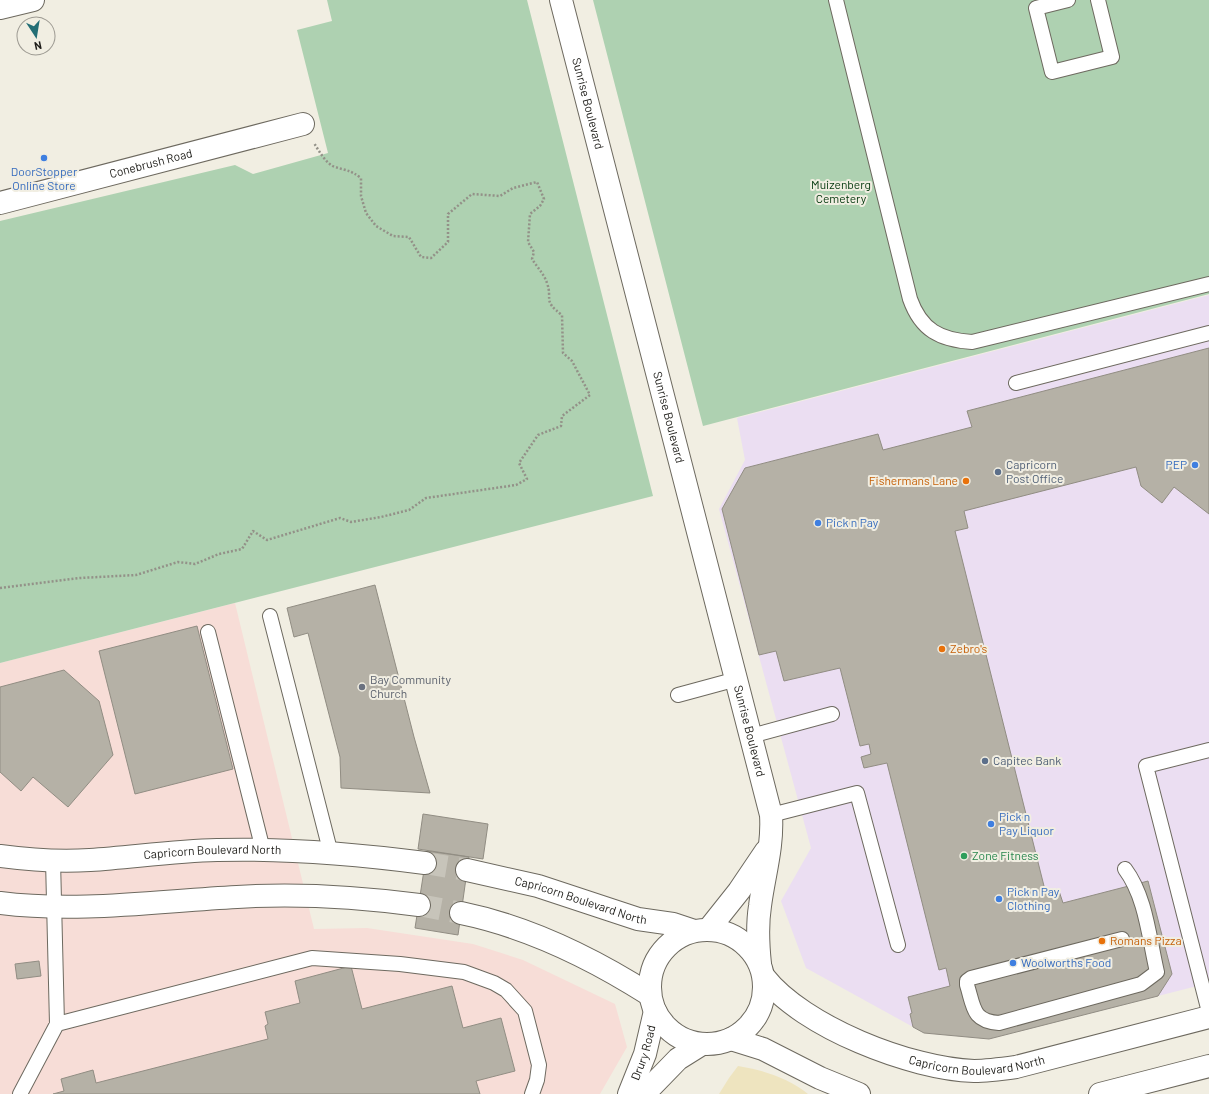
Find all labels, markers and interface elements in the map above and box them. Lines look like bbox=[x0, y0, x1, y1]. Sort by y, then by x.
north arrow bbox=[16, 16, 56, 56]
text: N bbox=[33, 39, 43, 53]
street label: Sunrise Boulevard bbox=[570, 56, 607, 151]
street label: Conebrush Road bbox=[108, 145, 194, 180]
marker: DoorStopper Online Store bbox=[39, 153, 49, 163]
place label: DoorStopper Online Store bbox=[11, 164, 78, 192]
park label: Muizenberg Cemetery bbox=[811, 177, 871, 205]
street label: Sunrise Boulevard bbox=[651, 370, 688, 464]
place label: Capricorn Post Office bbox=[1006, 457, 1063, 485]
place label: PEP bbox=[1166, 457, 1187, 471]
marker: PEP bbox=[1190, 460, 1200, 470]
marker: Capricorn Post Office bbox=[993, 467, 1003, 477]
place label: Fishermans Lane bbox=[869, 473, 958, 487]
marker: Fishermans Lane bbox=[961, 476, 971, 486]
place label: Pick n Pay bbox=[826, 515, 879, 529]
marker: Pick n Pay bbox=[813, 518, 823, 528]
place label: Zebro's bbox=[950, 641, 988, 655]
marker: Zebro's bbox=[937, 644, 947, 654]
place label: Bay Community Church bbox=[370, 672, 451, 700]
marker: Bay Community Church bbox=[357, 682, 367, 692]
street label: Sunrise Boulevard bbox=[732, 684, 769, 778]
place label: Capitec Bank bbox=[993, 753, 1061, 767]
marker: Capitec Bank bbox=[980, 756, 990, 766]
place label: Pick n Pay Liquor bbox=[999, 809, 1055, 837]
marker: Pick n Pay Liquor bbox=[986, 819, 996, 829]
street label: Capricorn Boulevard North bbox=[143, 842, 282, 861]
place label: Zone Fitness bbox=[972, 848, 1039, 862]
marker: Zone Fitness bbox=[959, 851, 969, 861]
street label: Capricorn Boulevard North bbox=[513, 873, 648, 926]
place label: Pick n Pay Clothing bbox=[1007, 884, 1060, 912]
marker: Pick n Pay Clothing bbox=[994, 894, 1004, 904]
place label: Romans Pizza bbox=[1110, 933, 1182, 947]
marker: Romans Pizza bbox=[1097, 936, 1107, 946]
place label: Woolworths Food bbox=[1021, 955, 1111, 969]
marker: Woolworths Food bbox=[1008, 958, 1018, 968]
street label: Drury Road bbox=[627, 1023, 658, 1082]
street label: Capricorn Boulevard North bbox=[907, 1052, 1046, 1077]

